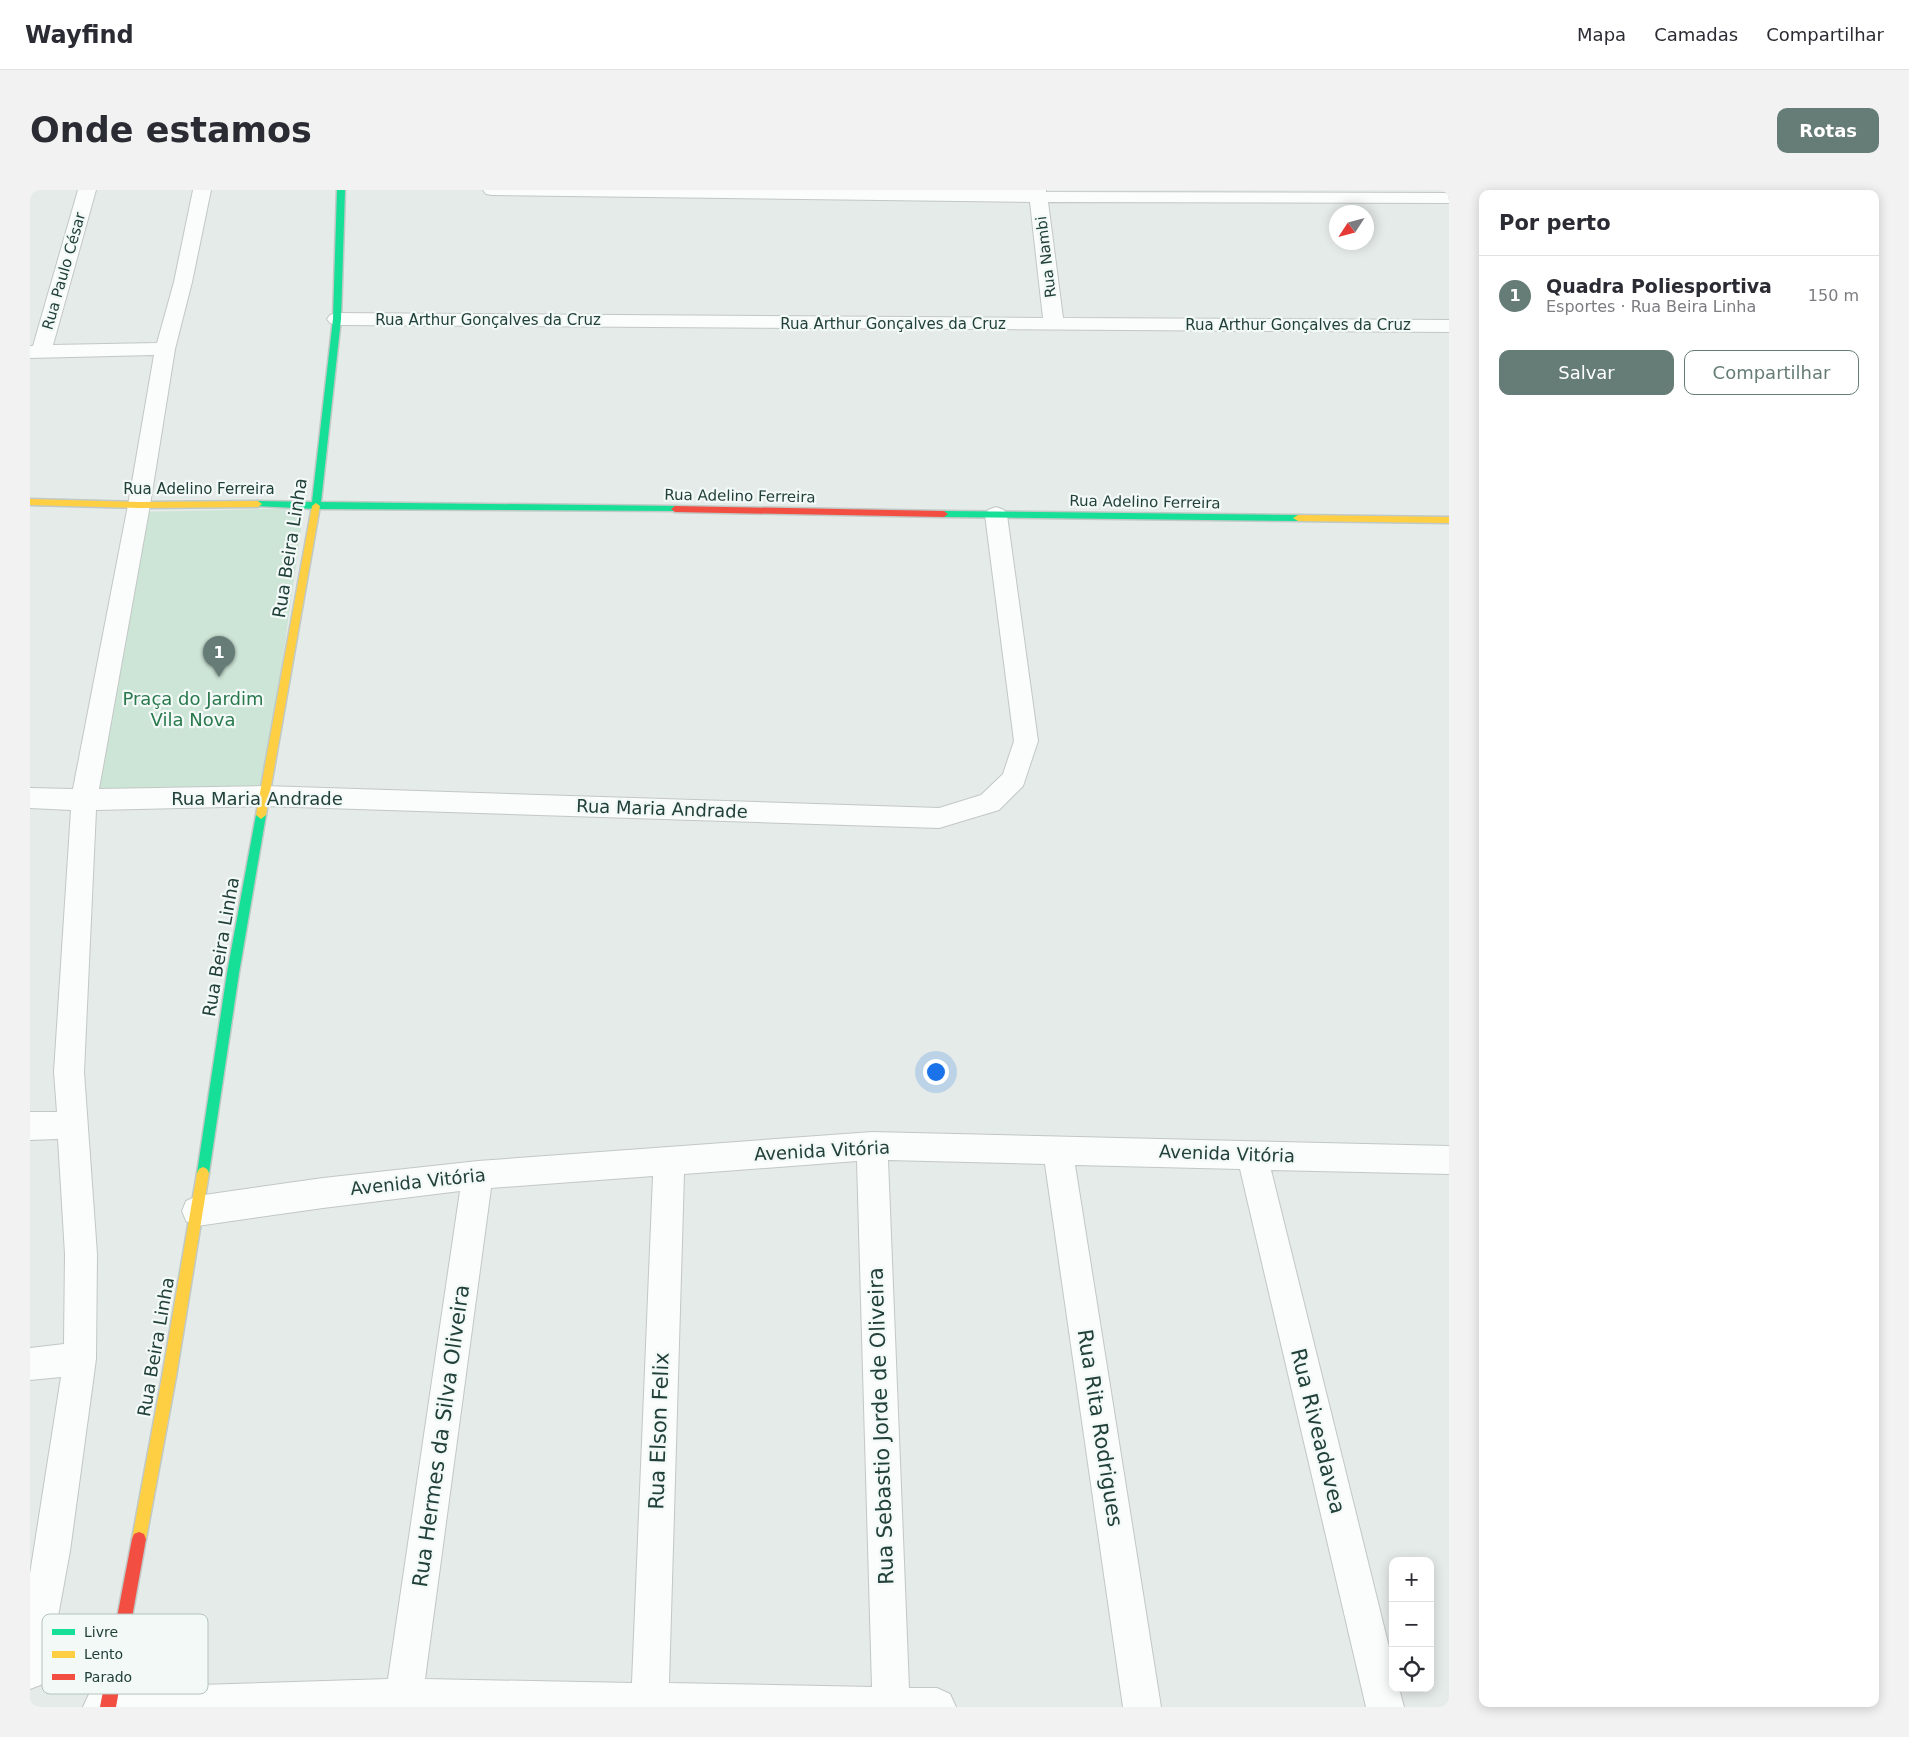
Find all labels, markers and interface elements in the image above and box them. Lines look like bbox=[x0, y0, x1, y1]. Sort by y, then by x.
text: Wayfind bbox=[25, 21, 134, 49]
text: Mapa bbox=[1577, 24, 1626, 45]
text: Camadas bbox=[1654, 24, 1738, 45]
text: Compartilhar bbox=[1766, 24, 1884, 45]
button: Rotas bbox=[1777, 108, 1879, 153]
text: Onde estamos bbox=[30, 110, 312, 150]
north arrow bbox=[1329, 205, 1374, 250]
street label: Rua Paulo César bbox=[39, 209, 90, 332]
text: Por perto bbox=[1499, 211, 1611, 235]
street label: Rua Nambi bbox=[1032, 215, 1060, 299]
text: Quadra Poliesportiva bbox=[1546, 275, 1772, 297]
text: 1 bbox=[1509, 286, 1521, 305]
text: 150 m bbox=[1808, 286, 1859, 305]
text: Esportes · Rua Beira Linha bbox=[1546, 297, 1756, 316]
street label: Rua Arthur Gonçalves da Cruz bbox=[375, 311, 601, 329]
street label: Rua Arthur Gonçalves da Cruz bbox=[780, 315, 1006, 333]
street label: Rua Arthur Gonçalves da Cruz bbox=[1185, 316, 1411, 334]
button: Salvar bbox=[1499, 350, 1674, 395]
button: Compartilhar bbox=[1684, 350, 1859, 395]
street label: Rua Beira Linha bbox=[268, 476, 311, 619]
street label: Rua Adelino Ferreira bbox=[123, 480, 275, 498]
street label: Rua Adelino Ferreira bbox=[664, 486, 816, 506]
street label: Rua Adelino Ferreira bbox=[1069, 492, 1221, 512]
pin: 1 bbox=[203, 636, 235, 677]
park label: Praça do Jardim Vila Nova bbox=[122, 688, 264, 730]
street label: Rua Maria Andrade bbox=[171, 788, 343, 809]
street label: Rua Maria Andrade bbox=[576, 795, 748, 822]
street label: Rua Beira Linha bbox=[198, 876, 243, 1018]
your location bbox=[923, 1059, 949, 1085]
street label: Avenida Vitória bbox=[754, 1136, 890, 1165]
street label: Avenida Vitória bbox=[1159, 1141, 1295, 1166]
street label: Avenida Vitória bbox=[349, 1164, 487, 1199]
street label: Rua Sebastio Jorde de Oliveira bbox=[863, 1267, 899, 1585]
street label: Rua Beira Linha bbox=[133, 1276, 178, 1418]
street label: Rua Hermes da Silva Oliveira bbox=[408, 1283, 474, 1589]
street label: Rua Rita Rodrigues bbox=[1073, 1328, 1127, 1528]
street label: Rua Riveadavea bbox=[1286, 1346, 1350, 1516]
street label: Rua Elson Felix bbox=[644, 1352, 674, 1510]
map controls bbox=[1389, 1557, 1434, 1692]
button: + bbox=[1389, 1557, 1434, 1602]
button: − bbox=[1389, 1602, 1434, 1647]
legend bbox=[42, 1614, 208, 1694]
text: Livre bbox=[84, 1624, 118, 1640]
text: Lento bbox=[84, 1646, 123, 1662]
button: locate bbox=[1389, 1647, 1434, 1692]
text: Parado bbox=[84, 1669, 132, 1685]

